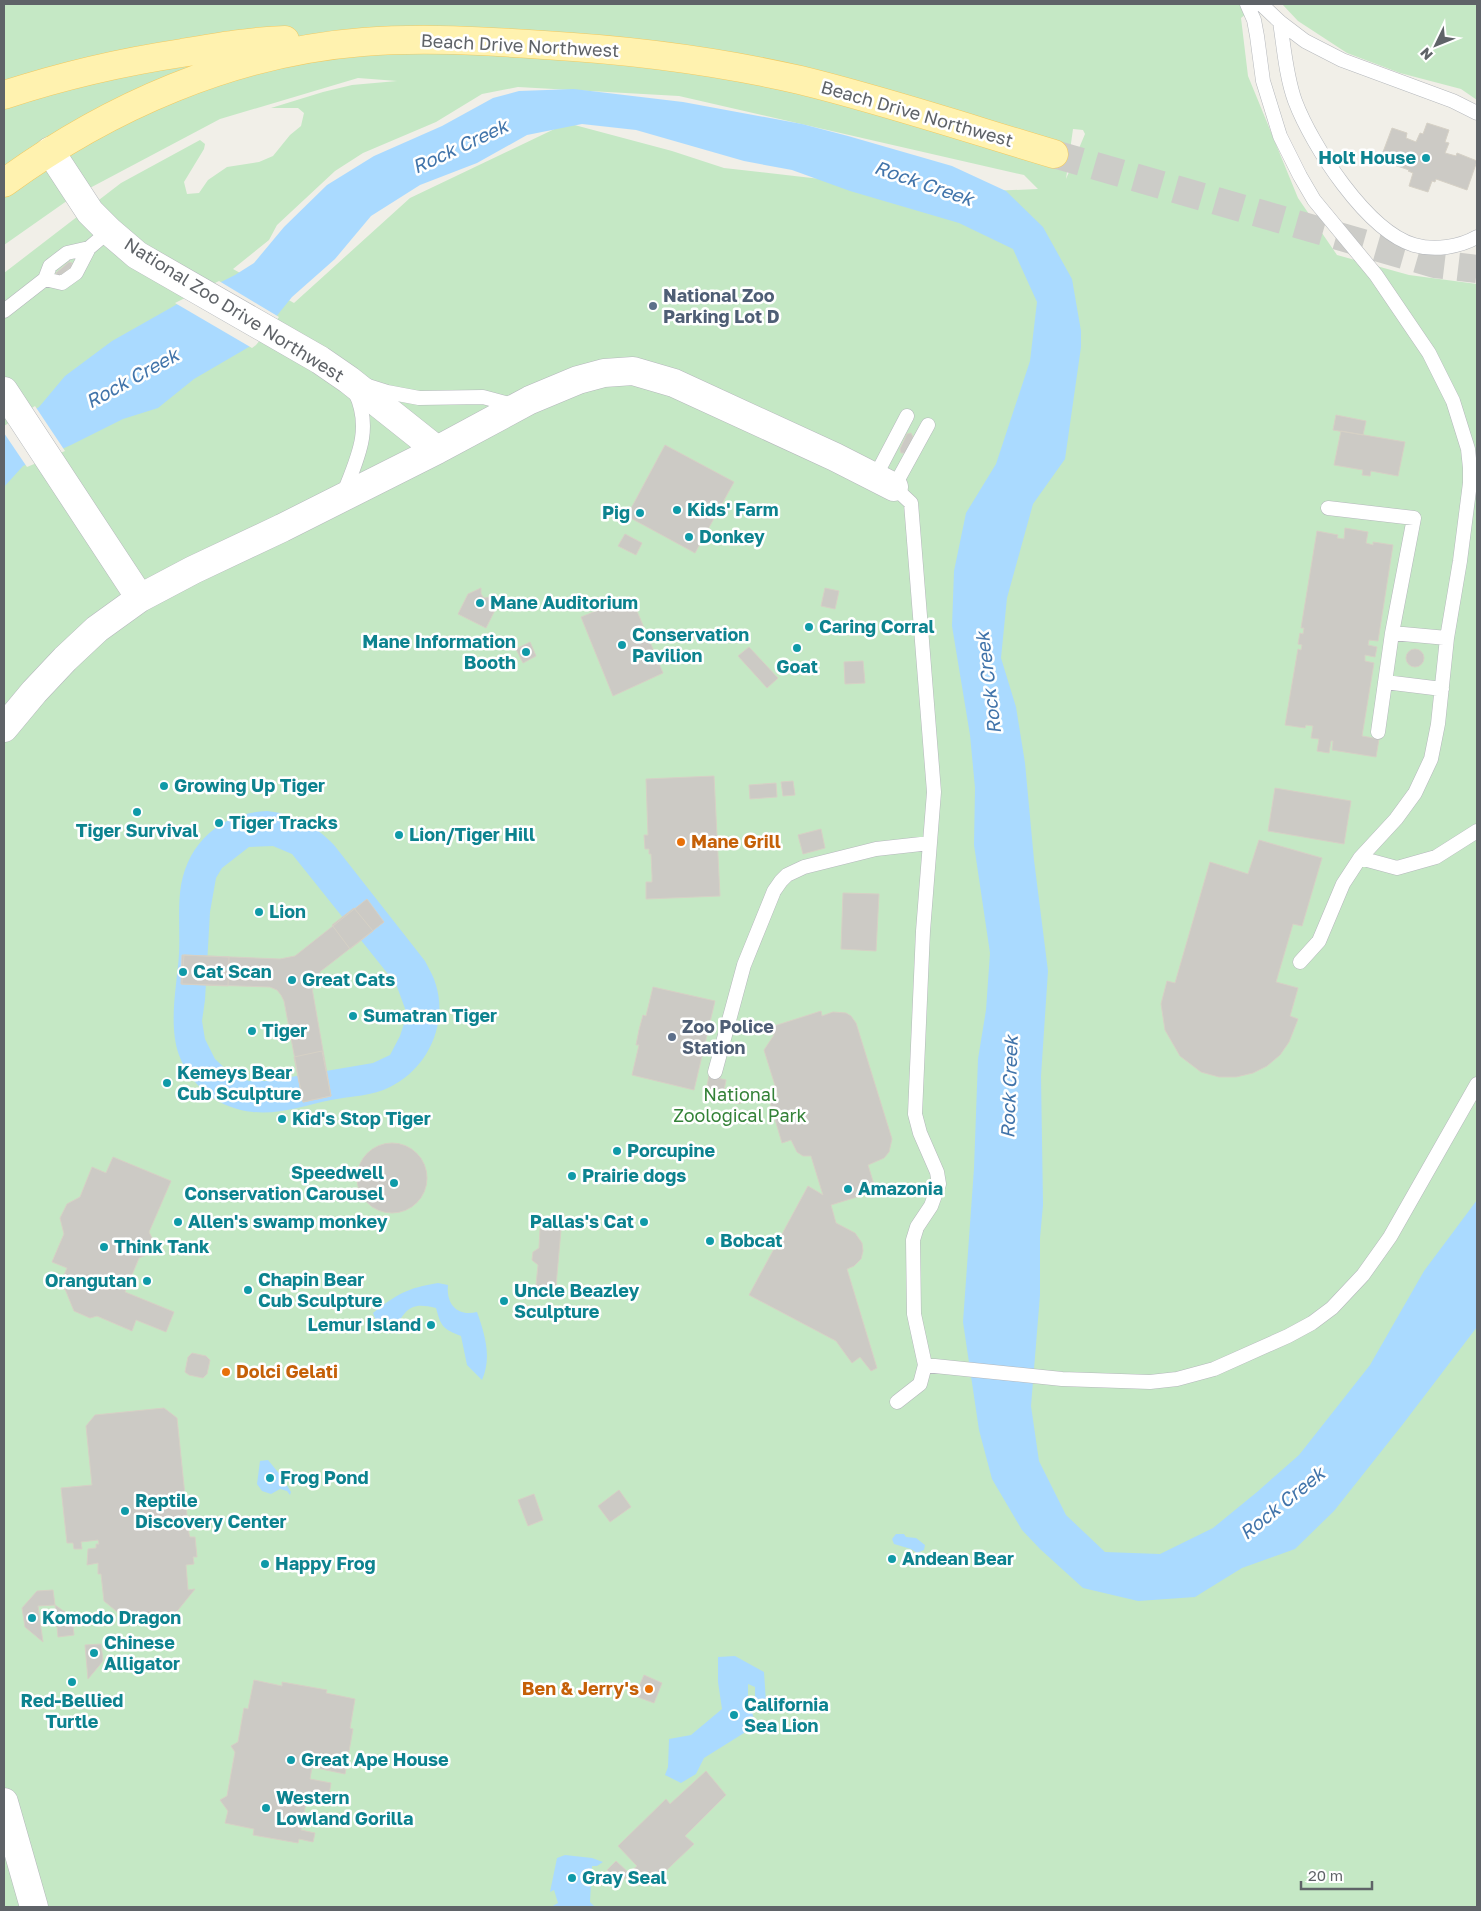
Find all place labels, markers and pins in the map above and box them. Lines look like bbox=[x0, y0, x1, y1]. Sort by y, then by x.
place label: Holt House bbox=[1318, 146, 1416, 168]
marker: Holt House bbox=[1420, 152, 1432, 164]
place label: National Zoo Parking Lot D bbox=[663, 284, 780, 327]
marker: National Zoo Parking Lot D bbox=[647, 300, 659, 312]
place label: Kids' Farm bbox=[687, 498, 779, 520]
place label: Pig bbox=[602, 501, 630, 523]
marker: Kids' Farm bbox=[671, 504, 683, 516]
marker: Pig bbox=[634, 507, 646, 519]
place label: Donkey bbox=[699, 525, 765, 547]
marker: Donkey bbox=[683, 531, 695, 543]
place label: Mane Auditorium bbox=[490, 591, 638, 613]
marker: Mane Auditorium bbox=[474, 597, 486, 609]
place label: Caring Corral bbox=[819, 615, 934, 637]
marker: Caring Corral bbox=[803, 621, 815, 633]
place label: Conservation Pavilion bbox=[632, 623, 749, 666]
place label: Mane Information Booth bbox=[362, 630, 516, 673]
marker: Conservation Pavilion bbox=[616, 639, 628, 651]
marker: Goat bbox=[791, 642, 803, 654]
marker: Mane Information Booth bbox=[520, 646, 532, 658]
place label: Goat bbox=[776, 655, 818, 677]
place label: Growing Up Tiger bbox=[174, 774, 325, 796]
marker: Growing Up Tiger bbox=[158, 780, 170, 792]
marker: Tiger Survival bbox=[131, 806, 143, 818]
place label: Tiger Tracks bbox=[229, 811, 338, 833]
marker: Tiger Tracks bbox=[213, 817, 225, 829]
place label: Tiger Survival bbox=[76, 819, 198, 841]
place label: Lion/Tiger Hill bbox=[409, 823, 535, 845]
marker: Lion/Tiger Hill bbox=[393, 829, 405, 841]
place label: Mane Grill bbox=[691, 830, 781, 852]
marker: Mane Grill bbox=[675, 836, 687, 848]
place label: Lion bbox=[269, 900, 306, 922]
marker: Lion bbox=[253, 906, 265, 918]
place label: Cat Scan bbox=[193, 960, 272, 982]
marker: Cat Scan bbox=[177, 966, 189, 978]
place label: Great Cats bbox=[302, 968, 395, 990]
marker: Great Cats bbox=[286, 974, 298, 986]
place label: Sumatran Tiger bbox=[363, 1004, 497, 1026]
marker: Sumatran Tiger bbox=[347, 1010, 359, 1022]
place label: Zoo Police Station bbox=[682, 1015, 774, 1058]
place label: Tiger bbox=[262, 1019, 307, 1041]
marker: Tiger bbox=[246, 1025, 258, 1037]
marker: Zoo Police Station bbox=[666, 1031, 678, 1043]
place label: Kemeys Bear Cub Sculpture bbox=[177, 1061, 302, 1104]
marker: Kemeys Bear Cub Sculpture bbox=[161, 1077, 173, 1089]
place label: Kid's Stop Tiger bbox=[292, 1107, 431, 1129]
marker: Kid's Stop Tiger bbox=[276, 1113, 288, 1125]
place label: Porcupine bbox=[627, 1139, 715, 1161]
marker: Porcupine bbox=[611, 1145, 623, 1157]
place label: Speedwell Conservation Carousel bbox=[184, 1161, 384, 1204]
place label: Prairie dogs bbox=[582, 1164, 686, 1186]
marker: Prairie dogs bbox=[566, 1170, 578, 1182]
marker: Speedwell Conservation Carousel bbox=[388, 1177, 400, 1189]
place label: Amazonia bbox=[858, 1177, 943, 1199]
marker: Amazonia bbox=[842, 1183, 854, 1195]
place label: Allen's swamp monkey bbox=[188, 1210, 388, 1232]
place label: Pallas's Cat bbox=[530, 1210, 634, 1232]
marker: Allen's swamp monkey bbox=[172, 1216, 184, 1228]
marker: Pallas's Cat bbox=[638, 1216, 650, 1228]
place label: Bobcat bbox=[720, 1229, 783, 1251]
place label: Think Tank bbox=[114, 1235, 210, 1257]
marker: Bobcat bbox=[704, 1235, 716, 1247]
marker: Think Tank bbox=[98, 1241, 110, 1253]
place label: Chapin Bear Cub Sculpture bbox=[258, 1268, 383, 1311]
place label: Orangutan bbox=[45, 1269, 137, 1291]
marker: Orangutan bbox=[141, 1275, 153, 1287]
place label: Uncle Beazley Sculpture bbox=[514, 1279, 640, 1322]
marker: Chapin Bear Cub Sculpture bbox=[242, 1284, 254, 1296]
marker: Uncle Beazley Sculpture bbox=[498, 1295, 510, 1307]
place label: Lemur Island bbox=[308, 1313, 421, 1335]
marker: Lemur Island bbox=[425, 1319, 437, 1331]
place label: Dolci Gelati bbox=[236, 1360, 338, 1382]
marker: Dolci Gelati bbox=[220, 1366, 232, 1378]
place label: Frog Pond bbox=[280, 1466, 369, 1488]
marker: Frog Pond bbox=[264, 1472, 276, 1484]
place label: Reptile Discovery Center bbox=[135, 1489, 287, 1532]
marker: Reptile Discovery Center bbox=[119, 1505, 131, 1517]
place label: Andean Bear bbox=[902, 1547, 1014, 1569]
place label: Happy Frog bbox=[275, 1552, 376, 1574]
marker: Andean Bear bbox=[886, 1553, 898, 1565]
marker: Happy Frog bbox=[259, 1558, 271, 1570]
place label: Komodo Dragon bbox=[42, 1606, 181, 1628]
marker: Komodo Dragon bbox=[26, 1612, 38, 1624]
place label: Chinese Alligator bbox=[104, 1631, 180, 1674]
marker: Chinese Alligator bbox=[88, 1647, 100, 1659]
marker: Red-Bellied Turtle bbox=[66, 1676, 78, 1688]
place label: Ben & Jerry's bbox=[522, 1677, 639, 1699]
marker: Ben & Jerry's bbox=[643, 1683, 655, 1695]
place label: Red-Bellied Turtle bbox=[21, 1689, 123, 1732]
place label: California Sea Lion bbox=[744, 1693, 829, 1736]
marker: California Sea Lion bbox=[728, 1709, 740, 1721]
place label: Great Ape House bbox=[301, 1748, 449, 1770]
marker: Great Ape House bbox=[285, 1754, 297, 1766]
place label: Western Lowland Gorilla bbox=[276, 1786, 413, 1829]
marker: Western Lowland Gorilla bbox=[260, 1802, 272, 1814]
place label: Gray Seal bbox=[582, 1866, 667, 1888]
marker: Gray Seal bbox=[566, 1872, 578, 1884]

